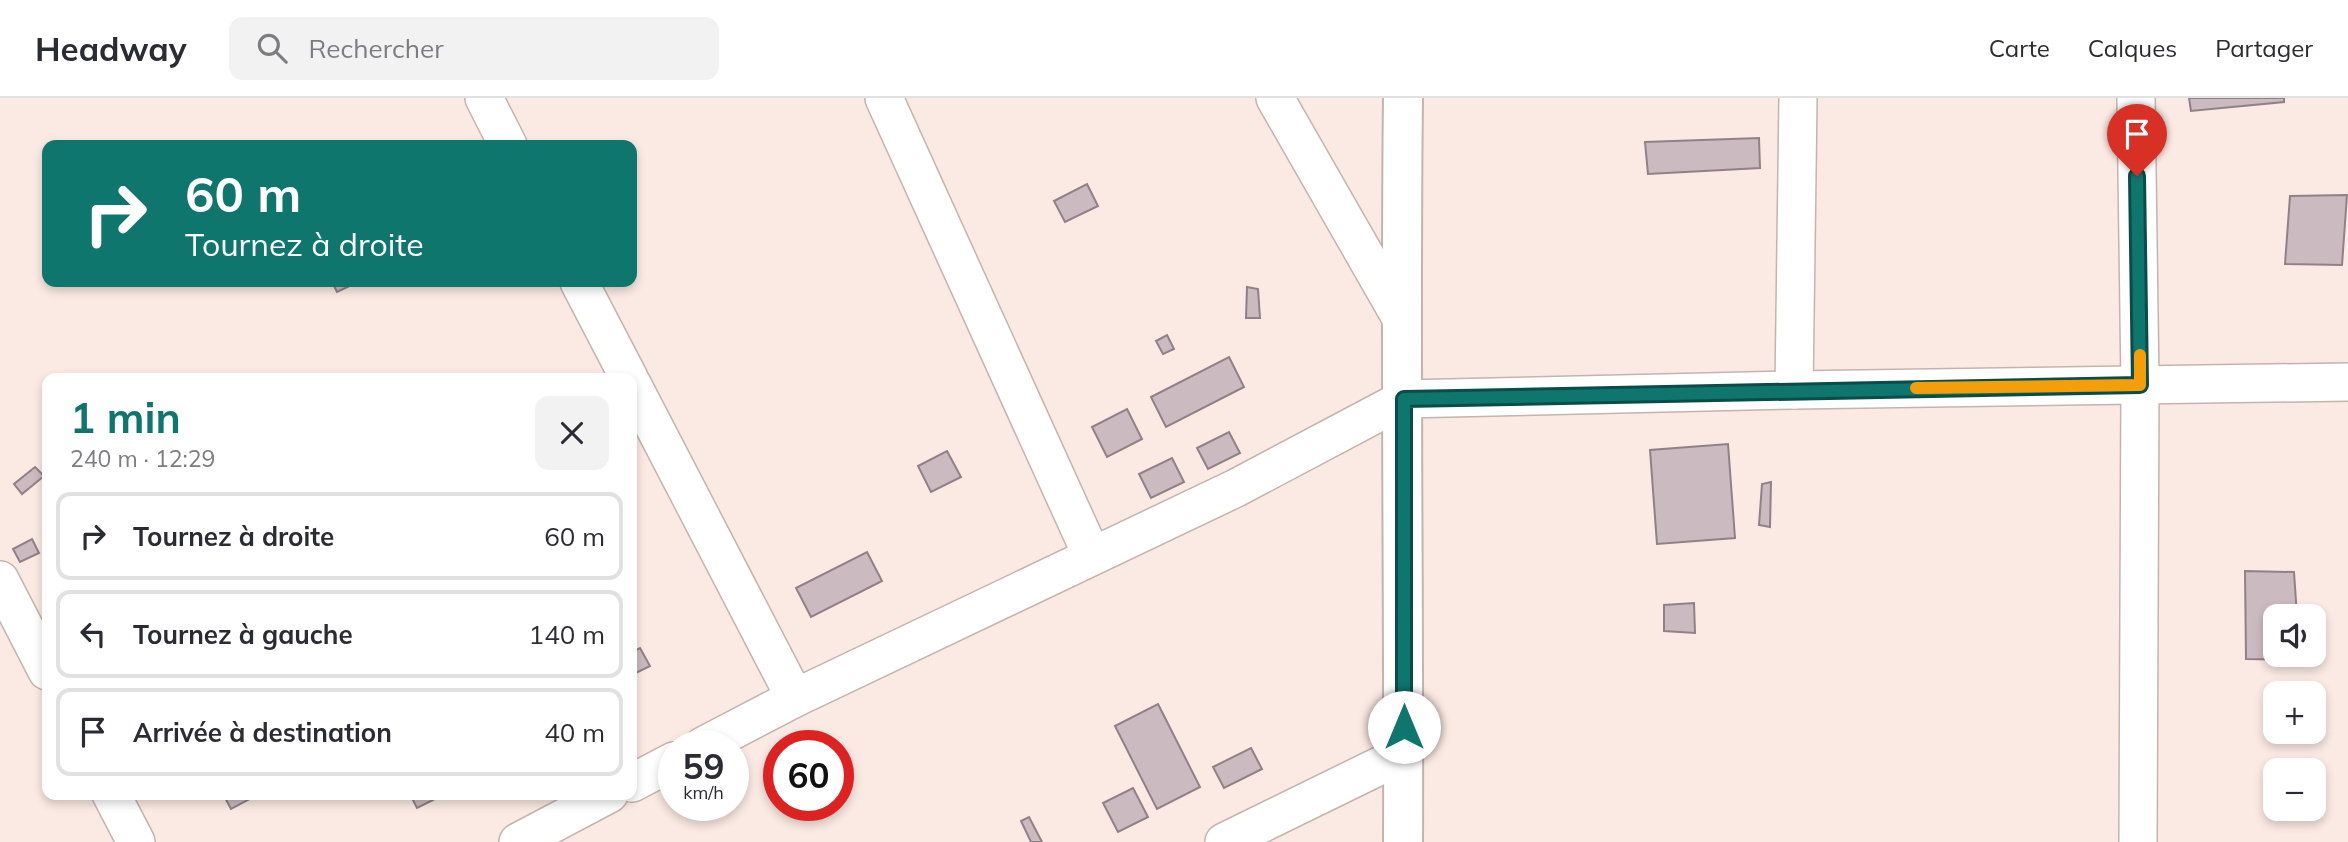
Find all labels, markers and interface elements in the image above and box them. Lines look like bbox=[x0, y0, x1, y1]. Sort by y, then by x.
search box bbox=[229, 17, 719, 80]
text: Headway bbox=[35, 28, 187, 69]
icon: search bbox=[253, 29, 291, 67]
text: Rechercher bbox=[309, 32, 444, 65]
text: Carte bbox=[1989, 33, 2050, 63]
text: Calques bbox=[2088, 33, 2177, 63]
text: Partager bbox=[2215, 33, 2313, 63]
pin bbox=[2107, 104, 2167, 176]
icon: arrive bbox=[2118, 115, 2156, 153]
text: 60 m bbox=[185, 163, 301, 224]
icon: right bbox=[70, 168, 161, 259]
text: Tournez à droite bbox=[185, 224, 424, 264]
text: 1 min bbox=[70, 391, 181, 444]
button: close bbox=[535, 396, 609, 470]
text: 240 m · 12:29 bbox=[70, 444, 215, 473]
icon: right bbox=[74, 517, 112, 555]
text: Tournez à droite bbox=[133, 520, 334, 553]
text: 60 m bbox=[544, 520, 605, 553]
map controls bbox=[2263, 604, 2326, 821]
button: sound bbox=[2263, 604, 2326, 667]
icon: left bbox=[74, 615, 112, 653]
text: Tournez à gauche bbox=[133, 618, 353, 651]
text: 140 m bbox=[529, 618, 605, 651]
button: + bbox=[2263, 681, 2326, 744]
position arrow bbox=[1367, 690, 1441, 764]
icon: arrive bbox=[74, 713, 112, 751]
text: Arrivée à destination bbox=[133, 716, 392, 749]
text: 40 m bbox=[544, 716, 605, 749]
speed limit sign: 60 bbox=[763, 730, 854, 821]
text: 59 bbox=[682, 744, 725, 788]
button: − bbox=[2263, 758, 2326, 821]
text: km/h bbox=[683, 781, 724, 804]

